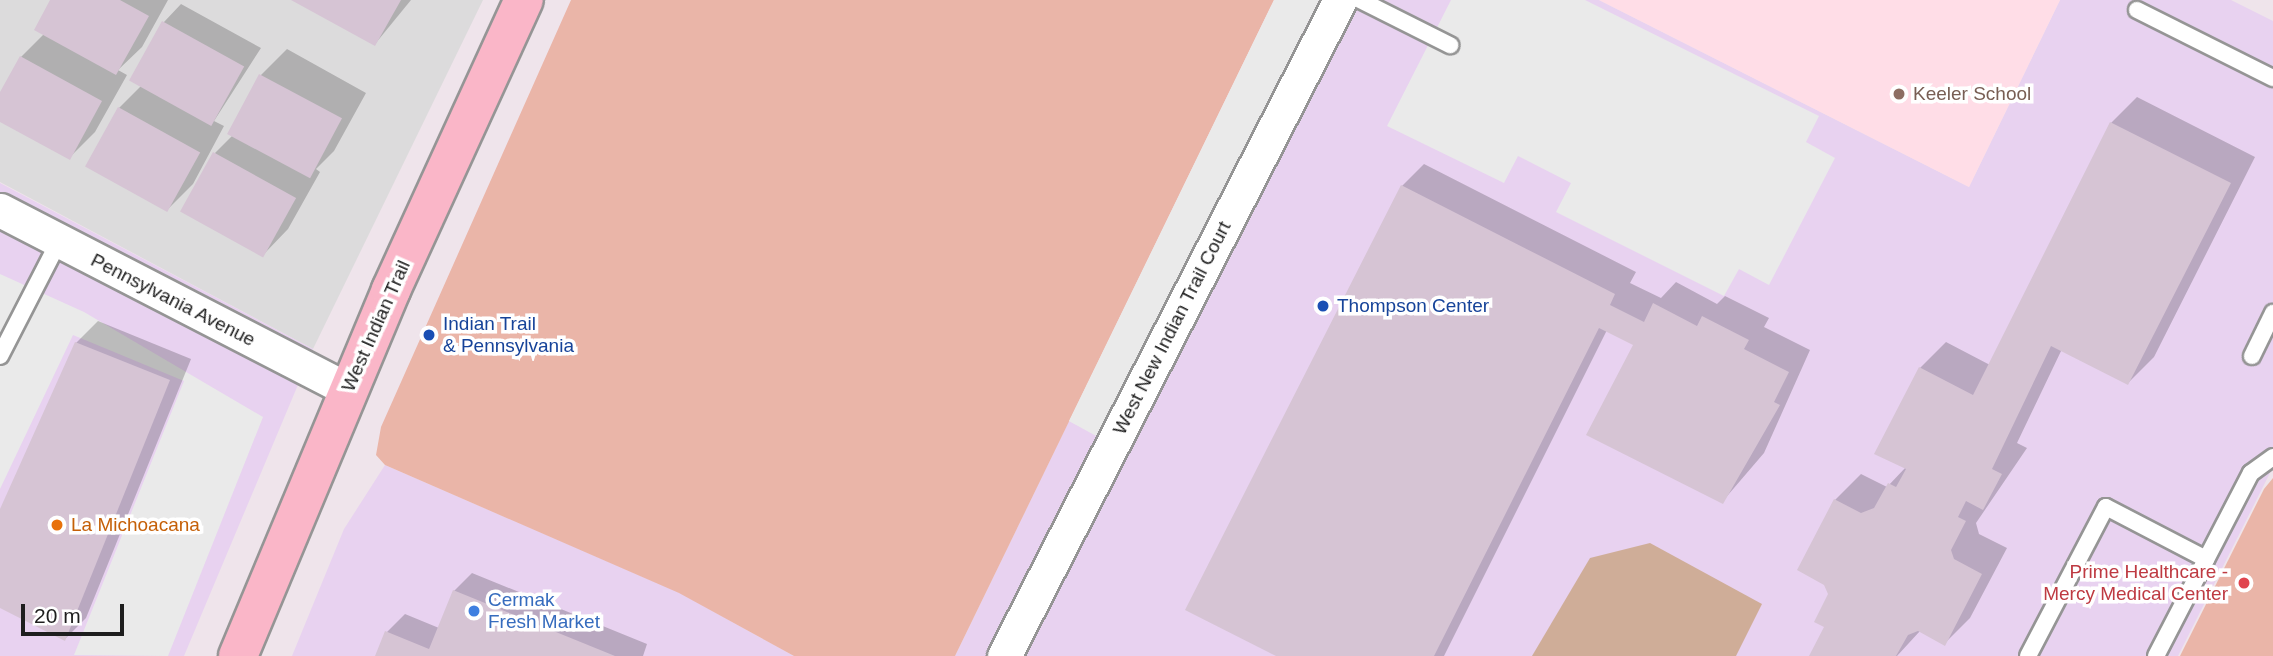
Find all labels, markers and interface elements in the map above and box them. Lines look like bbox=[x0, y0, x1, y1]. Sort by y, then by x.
place label: Keeler School bbox=[1913, 83, 2031, 105]
marker: Keeler School bbox=[1891, 86, 1907, 102]
street label: West New Indian Trail Court bbox=[1108, 217, 1236, 439]
street label: Pennsylvania Avenue bbox=[87, 248, 259, 352]
street label: West Indian Trail bbox=[337, 257, 415, 395]
place label: Thompson Center bbox=[1337, 295, 1489, 317]
marker: Thompson Center bbox=[1315, 298, 1331, 314]
place label: Indian Trail & Pennsylvania bbox=[443, 313, 574, 357]
marker: Indian Trail & Pennsylvania bbox=[421, 327, 437, 343]
place label: La Michoacana bbox=[71, 514, 200, 536]
marker: La Michoacana bbox=[49, 517, 65, 533]
place label: Prime Healthcare - Mercy Medical Center bbox=[2043, 561, 2228, 605]
marker: Prime Healthcare - Mercy Medical Center bbox=[2234, 573, 2254, 593]
place label: Cermak Fresh Market bbox=[488, 589, 600, 633]
scale bar bbox=[24, 590, 128, 634]
marker: Cermak Fresh Market bbox=[466, 603, 482, 619]
text: 20 m bbox=[34, 604, 81, 627]

